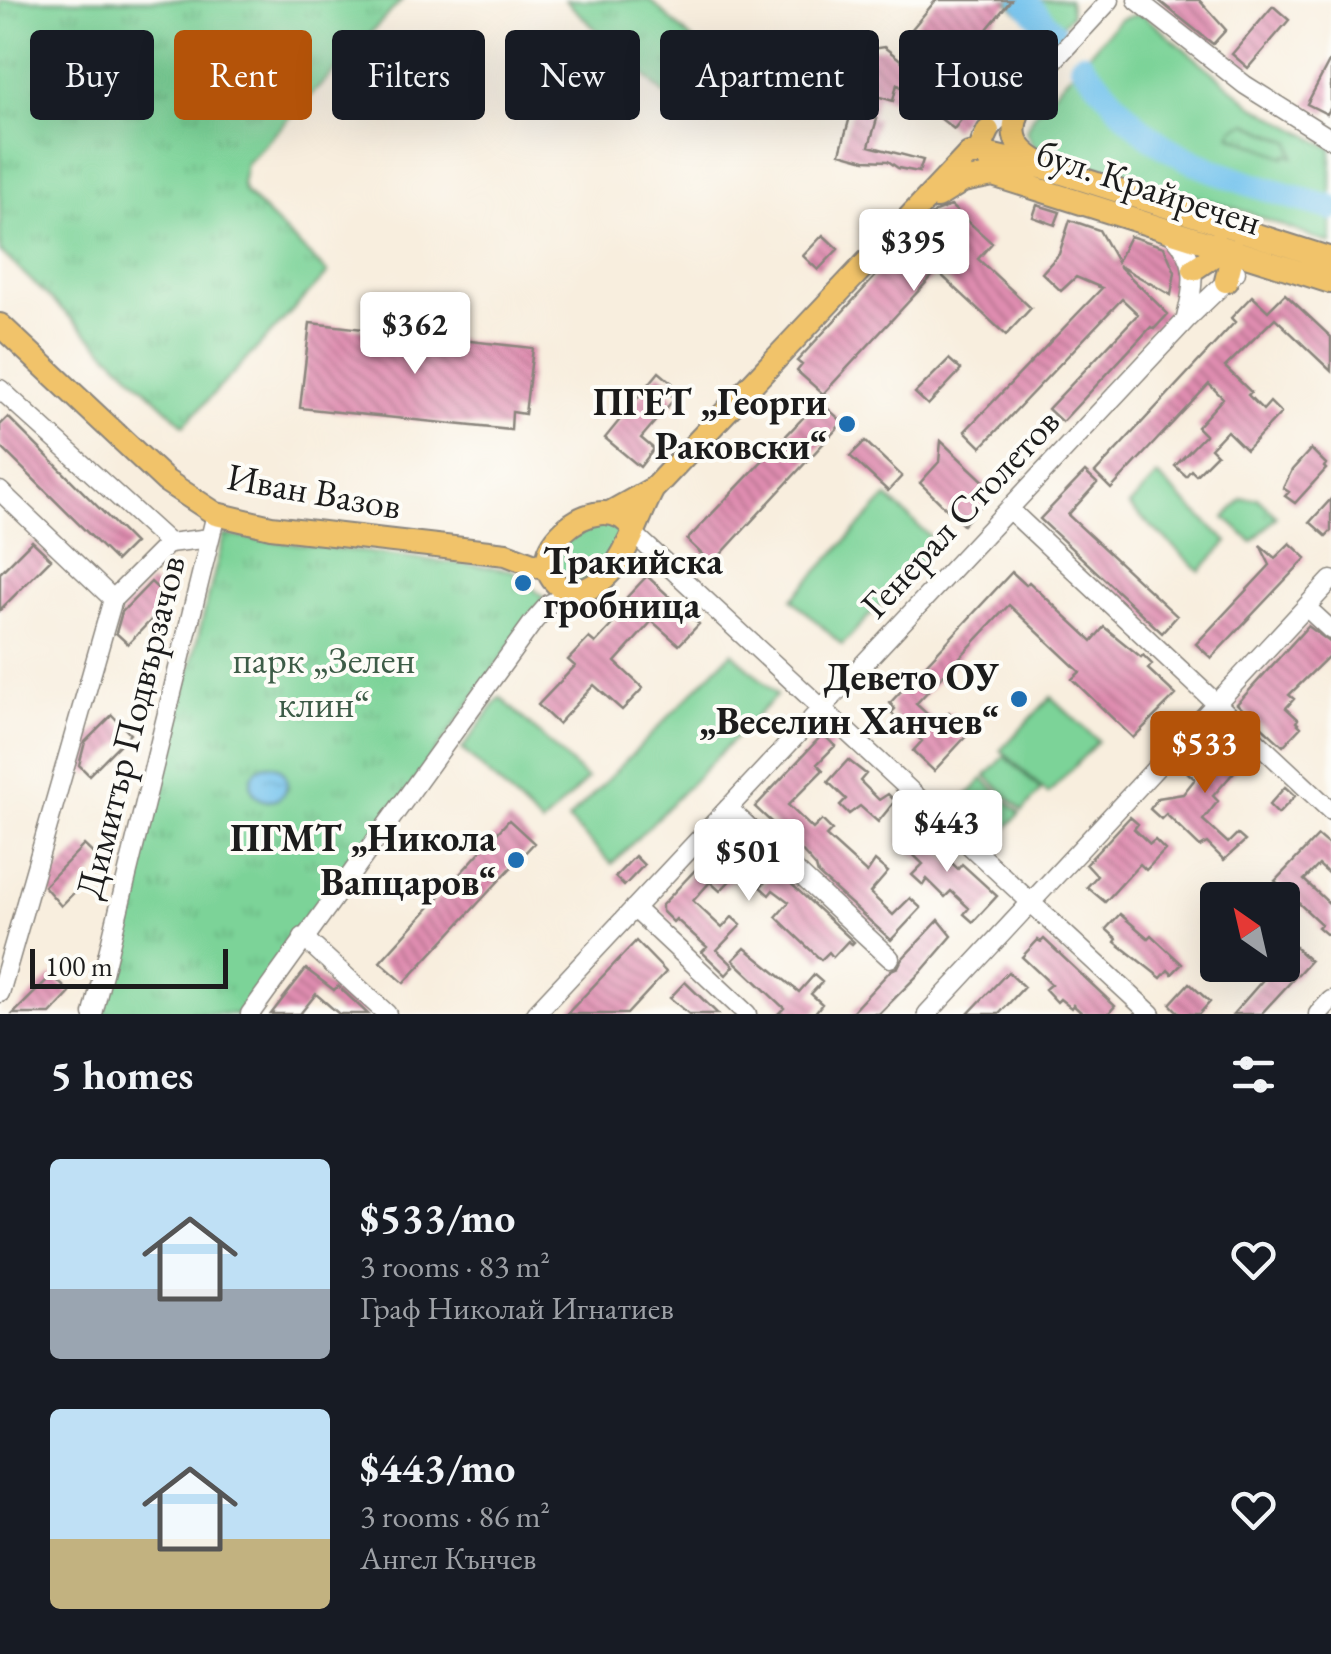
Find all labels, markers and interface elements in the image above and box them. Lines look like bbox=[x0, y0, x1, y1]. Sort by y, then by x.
chip: Buy bbox=[30, 30, 154, 120]
chip: Rent bbox=[174, 30, 312, 120]
chip: Filters bbox=[332, 30, 485, 120]
chip: New bbox=[505, 30, 640, 120]
chip: Apartment bbox=[660, 30, 879, 120]
chip: House bbox=[899, 30, 1058, 120]
street label: бул. Крайречен bbox=[1031, 127, 1267, 246]
pin: $395 bbox=[855, 209, 973, 294]
text: $395 bbox=[881, 220, 947, 262]
pin: $362 bbox=[356, 292, 474, 377]
text: $362 bbox=[382, 303, 448, 345]
place label: ПГЕТ „Георги Раковски“ bbox=[593, 377, 827, 470]
street label: Генерал Столетов bbox=[850, 397, 1070, 628]
marker: ПГЕТ „Георги Раковски“ bbox=[836, 413, 858, 435]
street label: Иван Вазов bbox=[223, 451, 405, 530]
place label: Тракийска гробница bbox=[543, 536, 723, 629]
street label: Димитър Подвързачов bbox=[63, 550, 196, 903]
marker: Тракийска гробница bbox=[512, 572, 534, 594]
park label: парк „Зелен клин“ bbox=[233, 635, 415, 728]
place label: Девето ОУ „Веселин Ханчев“ bbox=[699, 652, 999, 745]
marker: Девето ОУ „Веселин Ханчев“ bbox=[1008, 688, 1030, 710]
pin: $533 bbox=[1146, 711, 1264, 796]
text: $533 bbox=[1172, 722, 1238, 764]
pin: $443 bbox=[888, 790, 1006, 875]
text: $443 bbox=[914, 801, 980, 843]
place label: ПГМТ „Никола Вапцаров“ bbox=[230, 813, 496, 906]
pin: $501 bbox=[690, 819, 808, 904]
text: $501 bbox=[716, 830, 782, 872]
marker: ПГМТ „Никола Вапцаров“ bbox=[505, 849, 527, 871]
north arrow bbox=[1200, 882, 1300, 982]
map controls bbox=[1200, 882, 1300, 982]
scale bar bbox=[30, 944, 228, 988]
text: 100 m bbox=[45, 948, 113, 984]
text: 5 homes bbox=[50, 1047, 193, 1102]
icon: filters bbox=[1226, 1047, 1281, 1102]
text: $533/mo bbox=[360, 1190, 516, 1245]
icon: home bbox=[130, 1199, 250, 1319]
icon: heart bbox=[1226, 1232, 1281, 1287]
text: 3 rooms · 83 m² bbox=[360, 1245, 550, 1287]
text: Граф Николай Игнатиев bbox=[360, 1287, 674, 1329]
text: $443/mo bbox=[360, 1440, 516, 1495]
icon: home bbox=[130, 1449, 250, 1569]
icon: heart bbox=[1226, 1482, 1281, 1537]
text: 3 rooms · 86 m² bbox=[360, 1495, 550, 1537]
text: Ангел Кънчев bbox=[360, 1537, 536, 1579]

